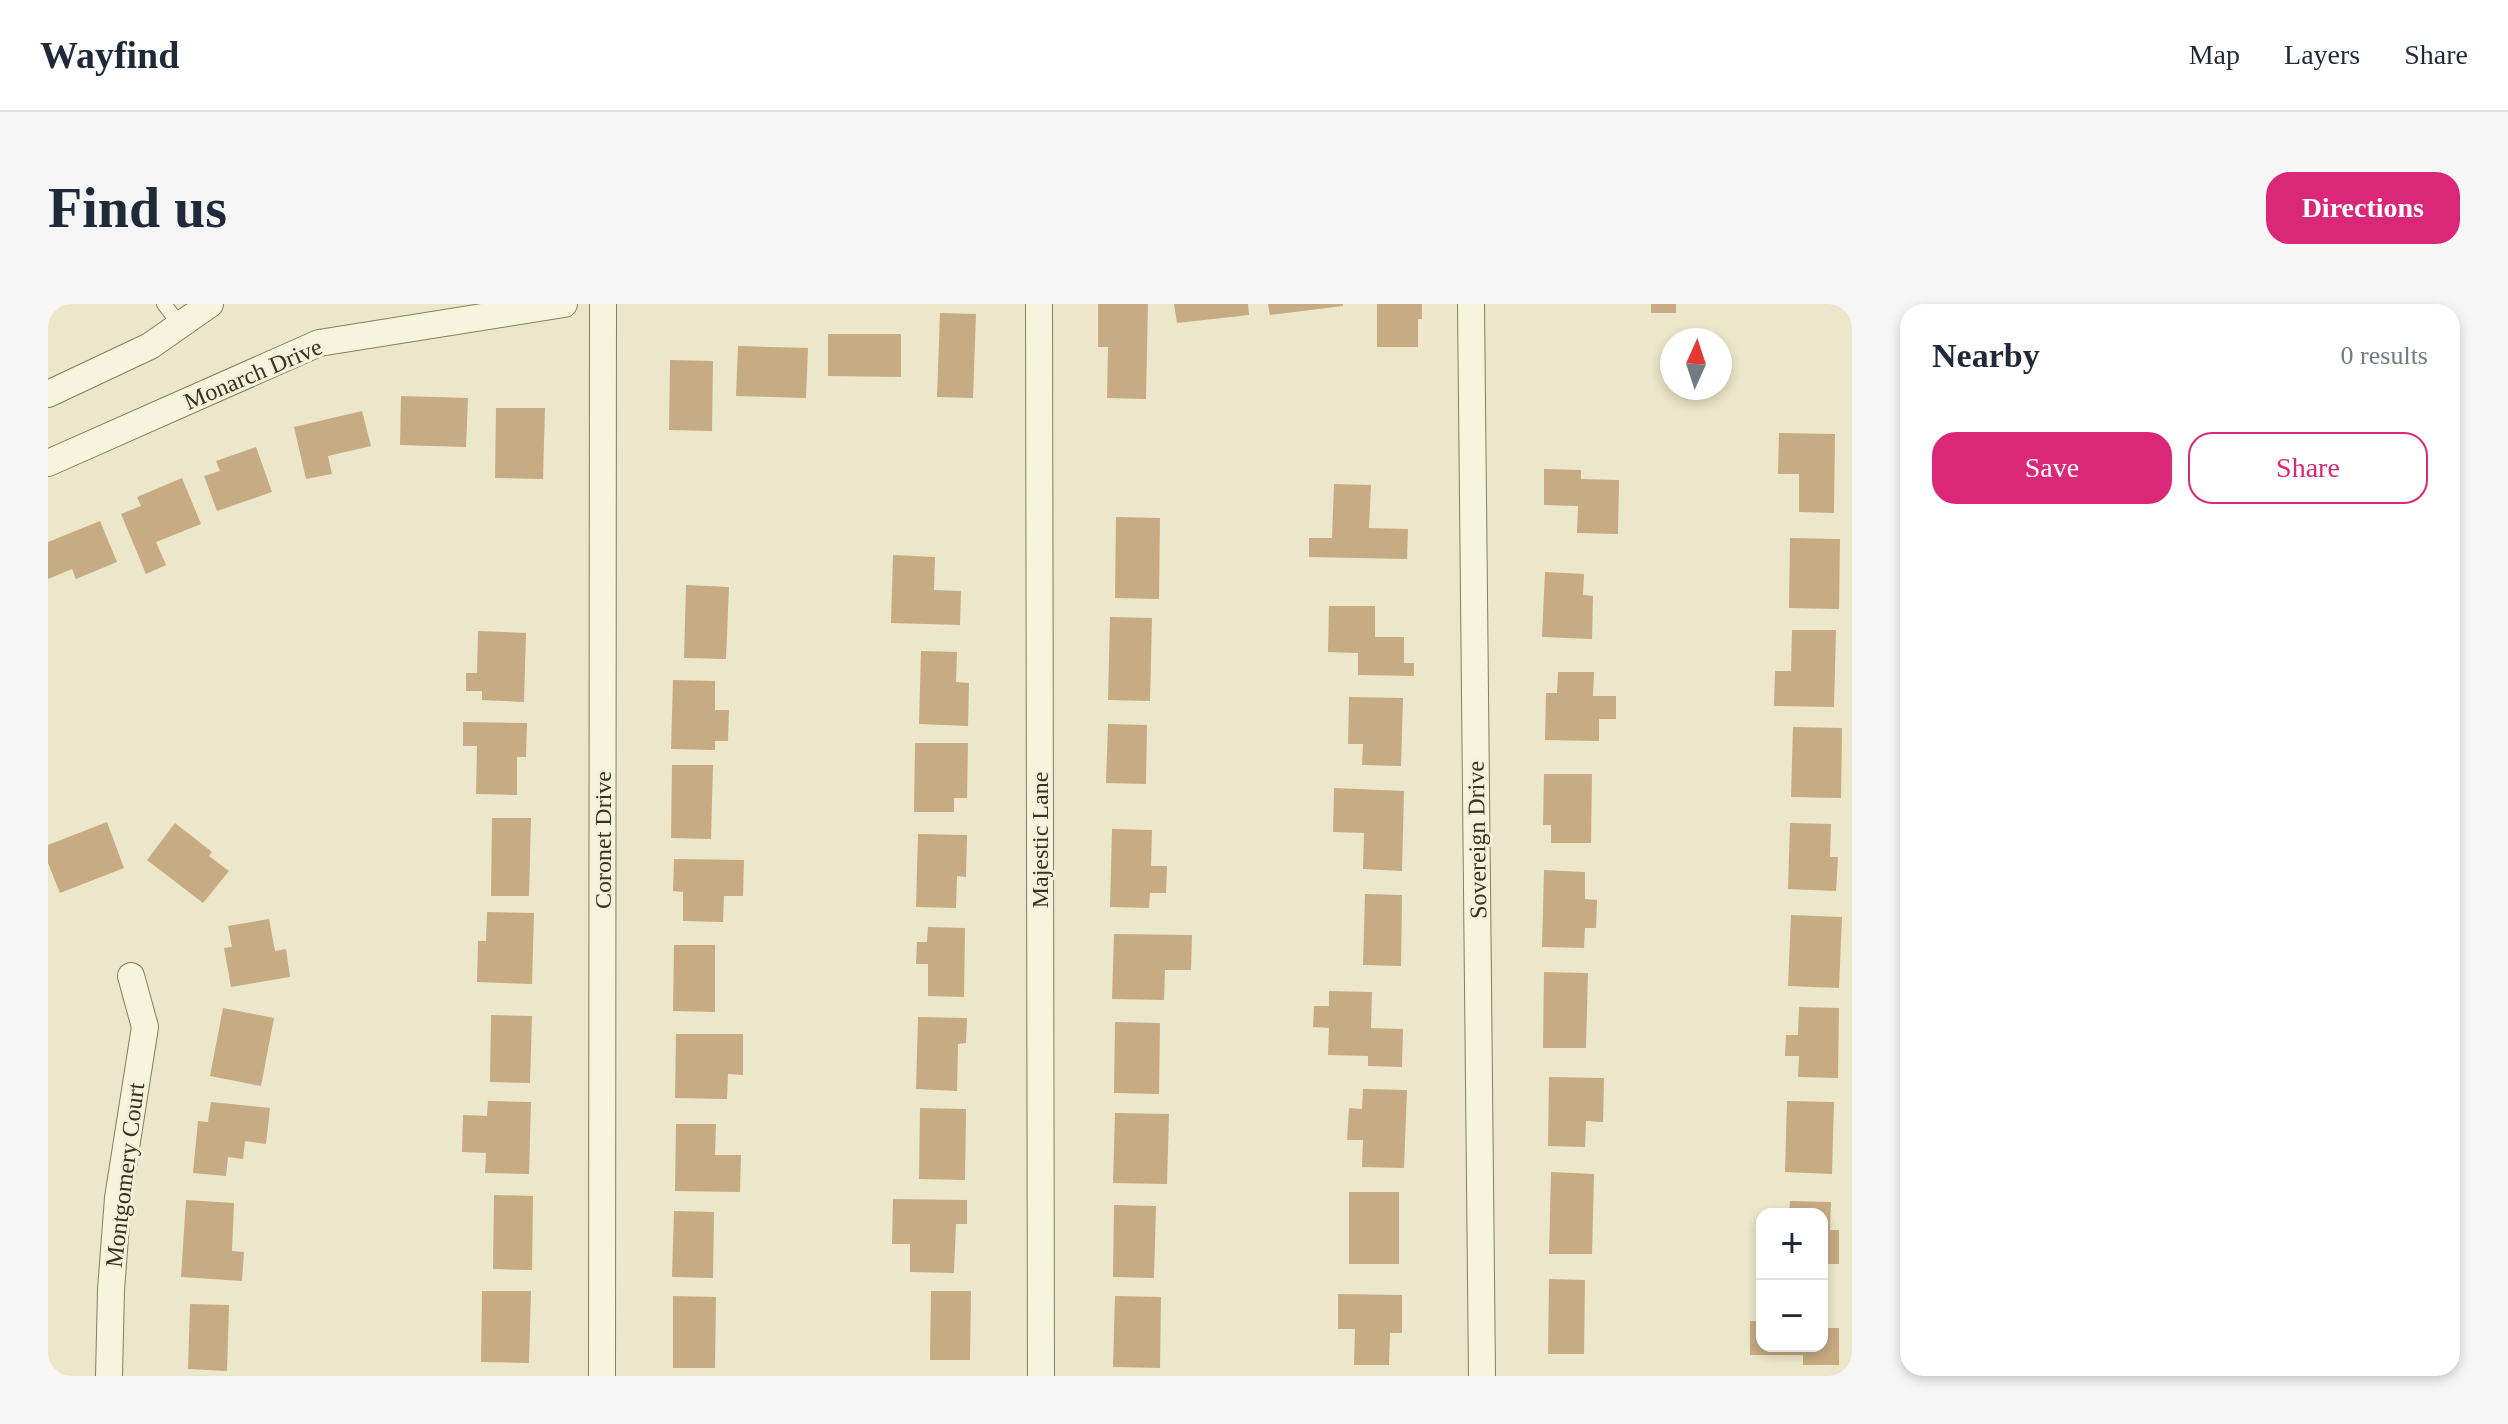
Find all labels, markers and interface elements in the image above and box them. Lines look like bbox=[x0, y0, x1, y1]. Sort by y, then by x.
text: Wayfind bbox=[40, 34, 179, 76]
text: Map bbox=[2189, 39, 2240, 70]
text: Layers bbox=[2284, 39, 2360, 70]
text: Share bbox=[2404, 39, 2468, 70]
button: Directions bbox=[2266, 172, 2460, 244]
text: Find us bbox=[48, 177, 227, 239]
north arrow bbox=[1660, 328, 1732, 400]
street label: Monarch Drive bbox=[180, 333, 326, 415]
text: Nearby bbox=[1932, 337, 2040, 374]
text: 0 results bbox=[2341, 341, 2428, 370]
button: Save bbox=[1932, 432, 2172, 504]
button: Share bbox=[2188, 432, 2428, 504]
street label: Sovereign Drive bbox=[1463, 761, 1491, 919]
street label: Coronet Drive bbox=[590, 771, 616, 909]
street label: Majestic Lane bbox=[1027, 772, 1053, 908]
street label: Montgomery Court bbox=[101, 1081, 149, 1269]
map controls bbox=[1756, 1208, 1828, 1352]
button: + bbox=[1756, 1208, 1828, 1280]
button: − bbox=[1756, 1280, 1828, 1352]

